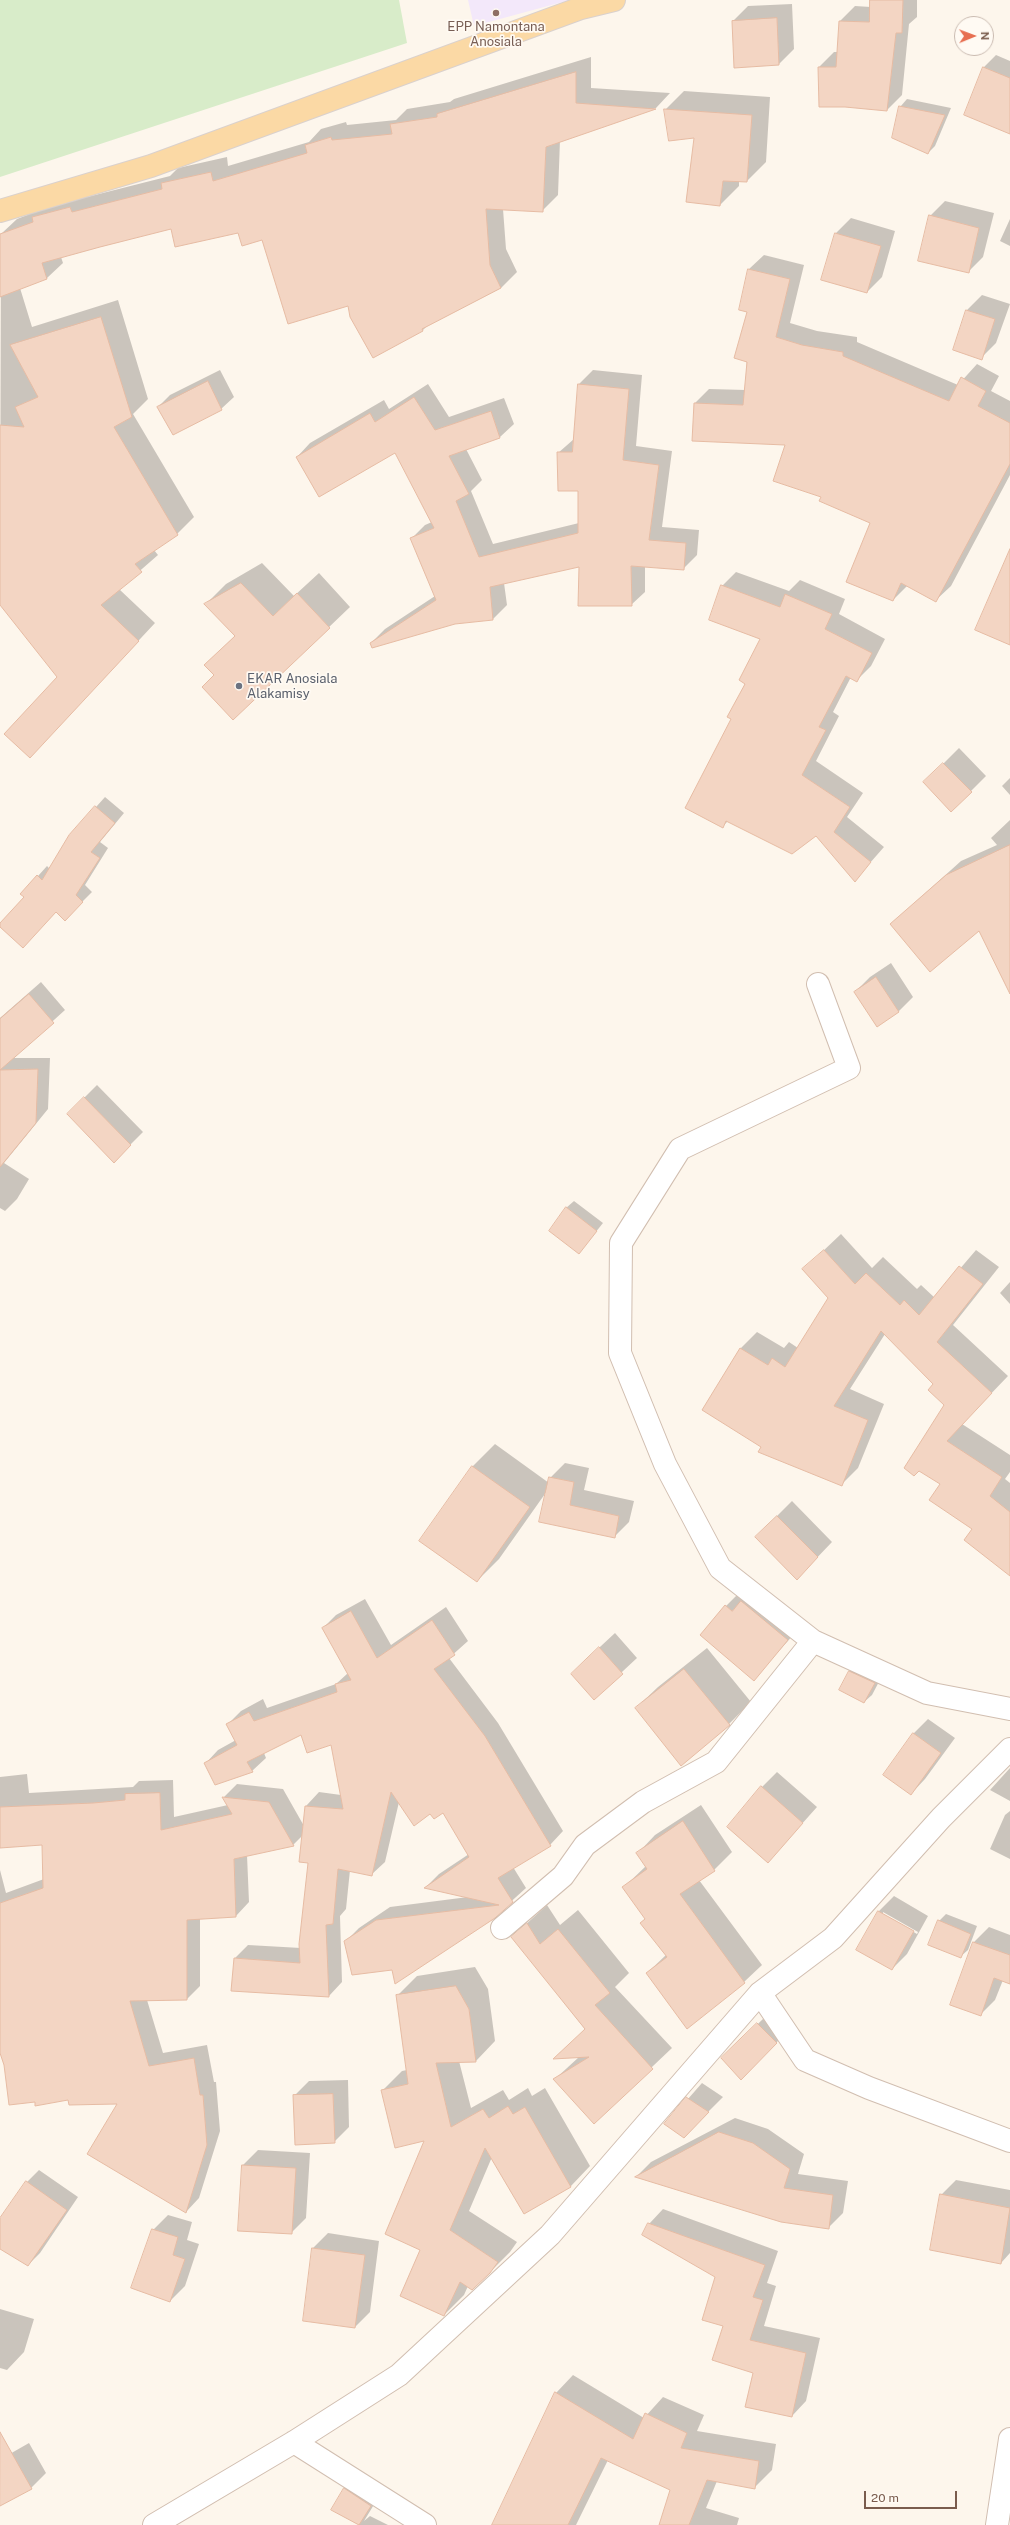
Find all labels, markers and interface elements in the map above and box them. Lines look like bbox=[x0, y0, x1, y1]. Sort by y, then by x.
marker: EPP Namontana Anosiala bbox=[491, 8, 501, 18]
north arrow bbox=[954, 16, 994, 56]
place label: EPP Namontana Anosiala bbox=[447, 19, 545, 50]
text: N bbox=[979, 31, 991, 40]
place label: EKAR Anosiala Alakamisy bbox=[247, 671, 337, 702]
marker: EKAR Anosiala Alakamisy bbox=[234, 681, 244, 691]
scale bar bbox=[866, 2483, 959, 2509]
text: 20 m bbox=[871, 2491, 899, 2505]

